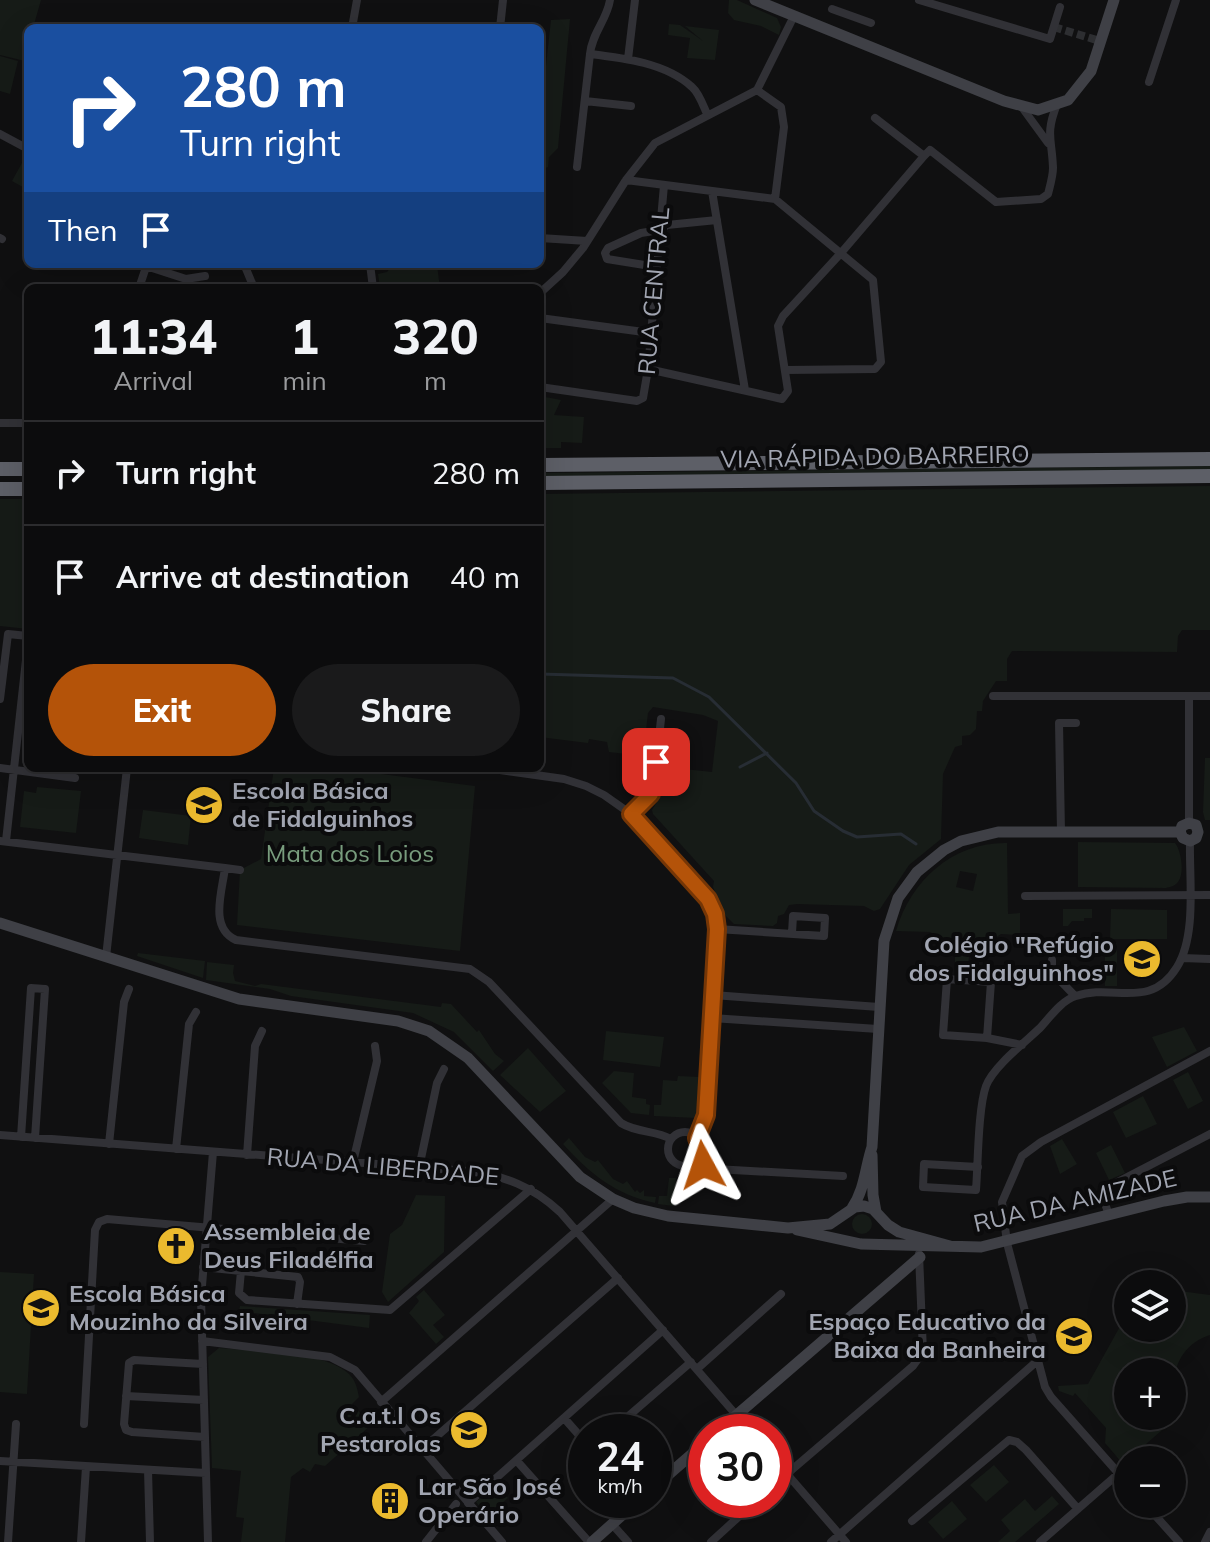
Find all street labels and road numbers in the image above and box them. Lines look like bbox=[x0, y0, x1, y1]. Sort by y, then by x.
street label: RUA CENTRAL bbox=[631, 206, 675, 376]
street label: VIA RÁPIDA DO BARREIRO bbox=[720, 438, 1030, 474]
street label: RUA DA LIBERDADE bbox=[266, 1141, 501, 1191]
street label: RUA DA AMIZADE bbox=[970, 1162, 1179, 1238]

